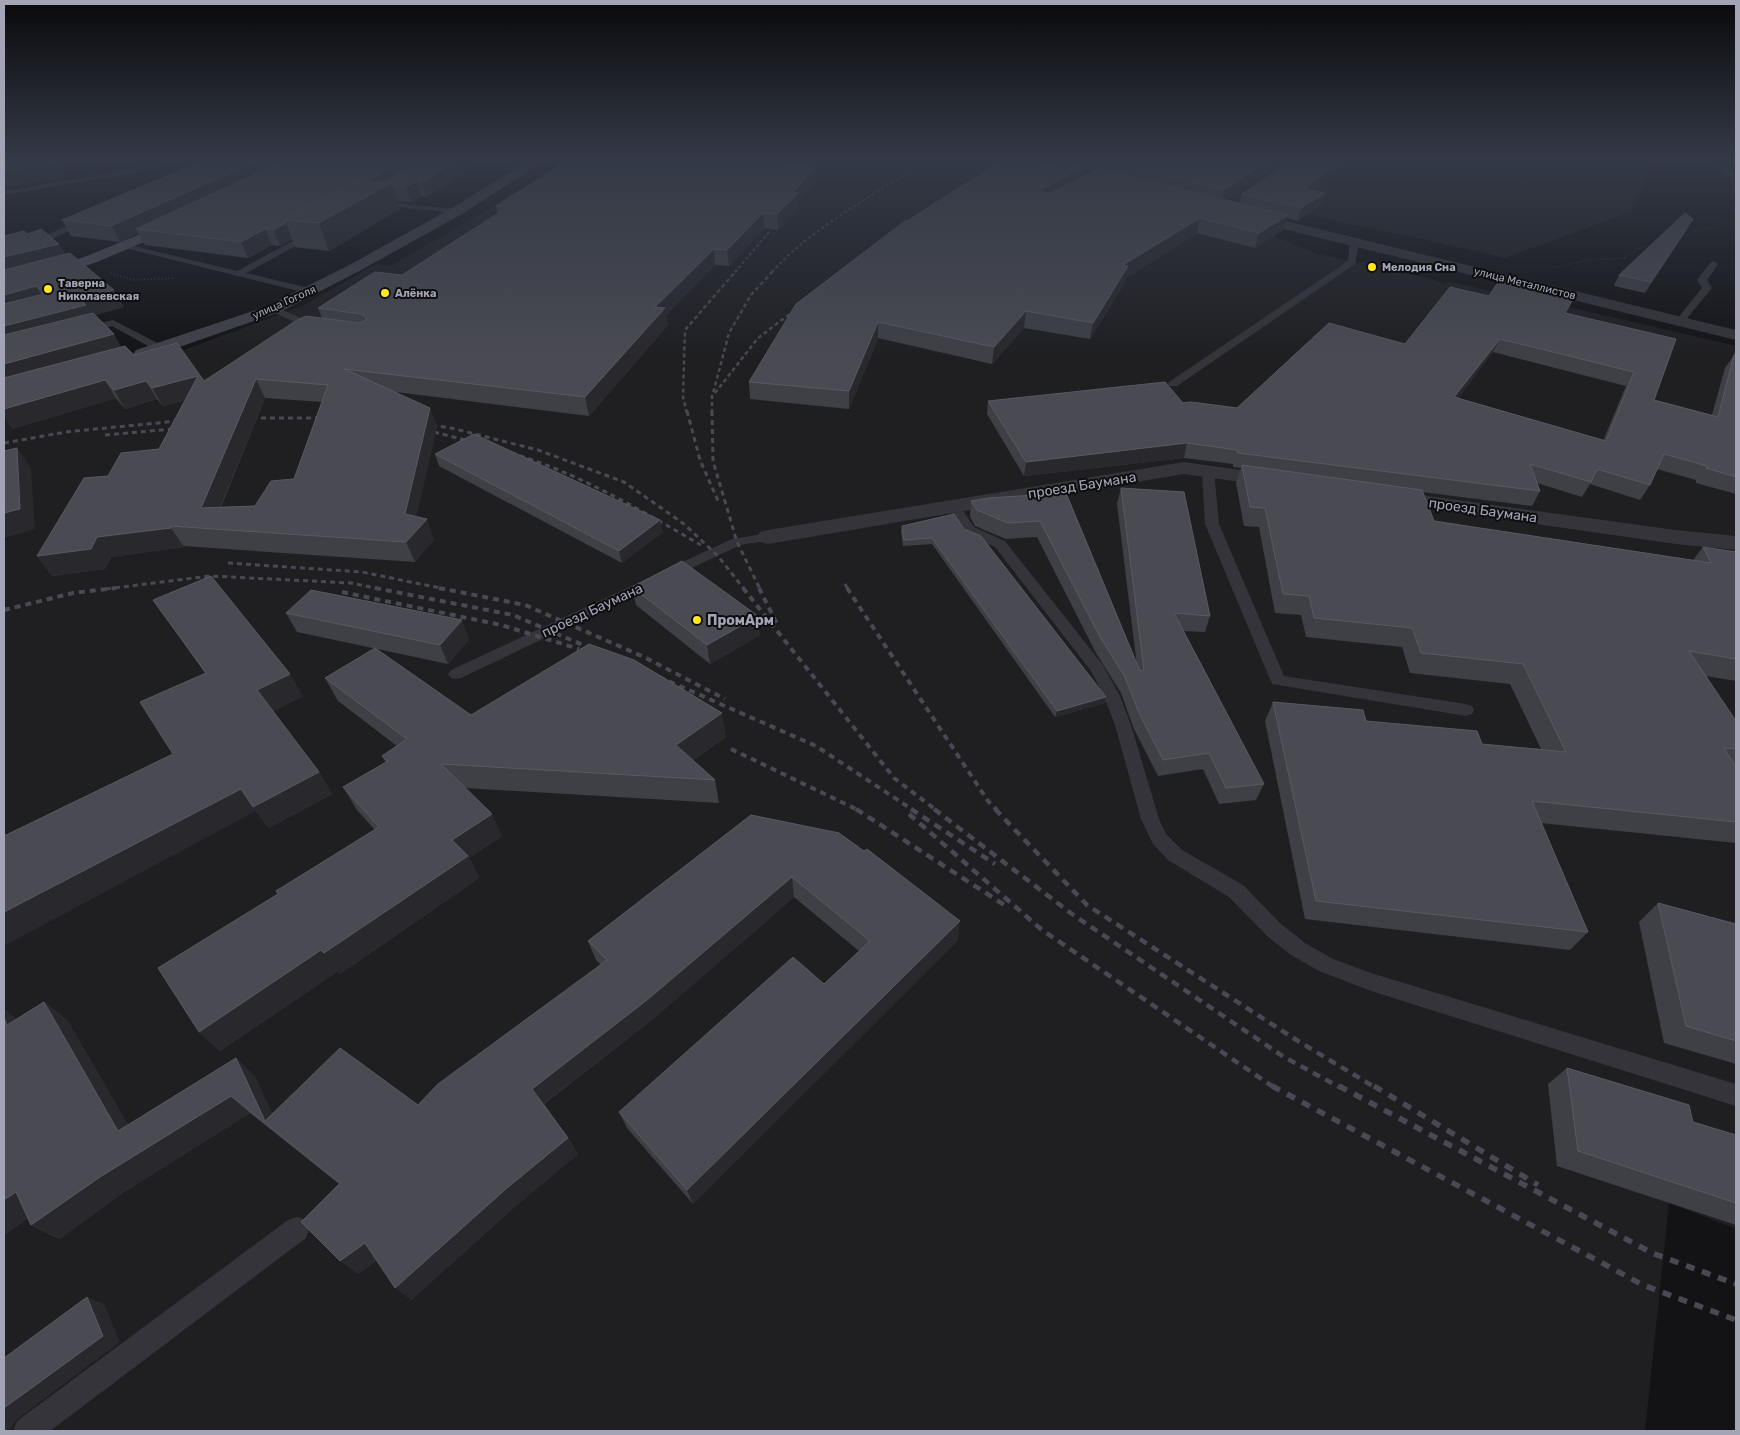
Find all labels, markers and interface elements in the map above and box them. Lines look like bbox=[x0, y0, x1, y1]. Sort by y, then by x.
marker: Мелодия Сна bbox=[1366, 261, 1378, 273]
place label: Мелодия Сна bbox=[1382, 261, 1456, 274]
street label: улица Металлистов bbox=[1473, 265, 1577, 302]
place label: Таверна Николаевская bbox=[58, 277, 139, 303]
marker: Таверна Николаевская bbox=[42, 283, 54, 295]
street label: улица Гоголя bbox=[250, 283, 318, 322]
marker: Алёнка bbox=[379, 287, 391, 299]
place label: Алёнка bbox=[395, 287, 436, 300]
street label: проезд Баумана bbox=[1027, 469, 1137, 502]
street label: проезд Баумана bbox=[1428, 494, 1538, 527]
street label: проезд Баумана bbox=[539, 580, 645, 641]
place label: ПромАрм bbox=[707, 612, 774, 629]
marker: ПромАрм bbox=[691, 614, 703, 626]

